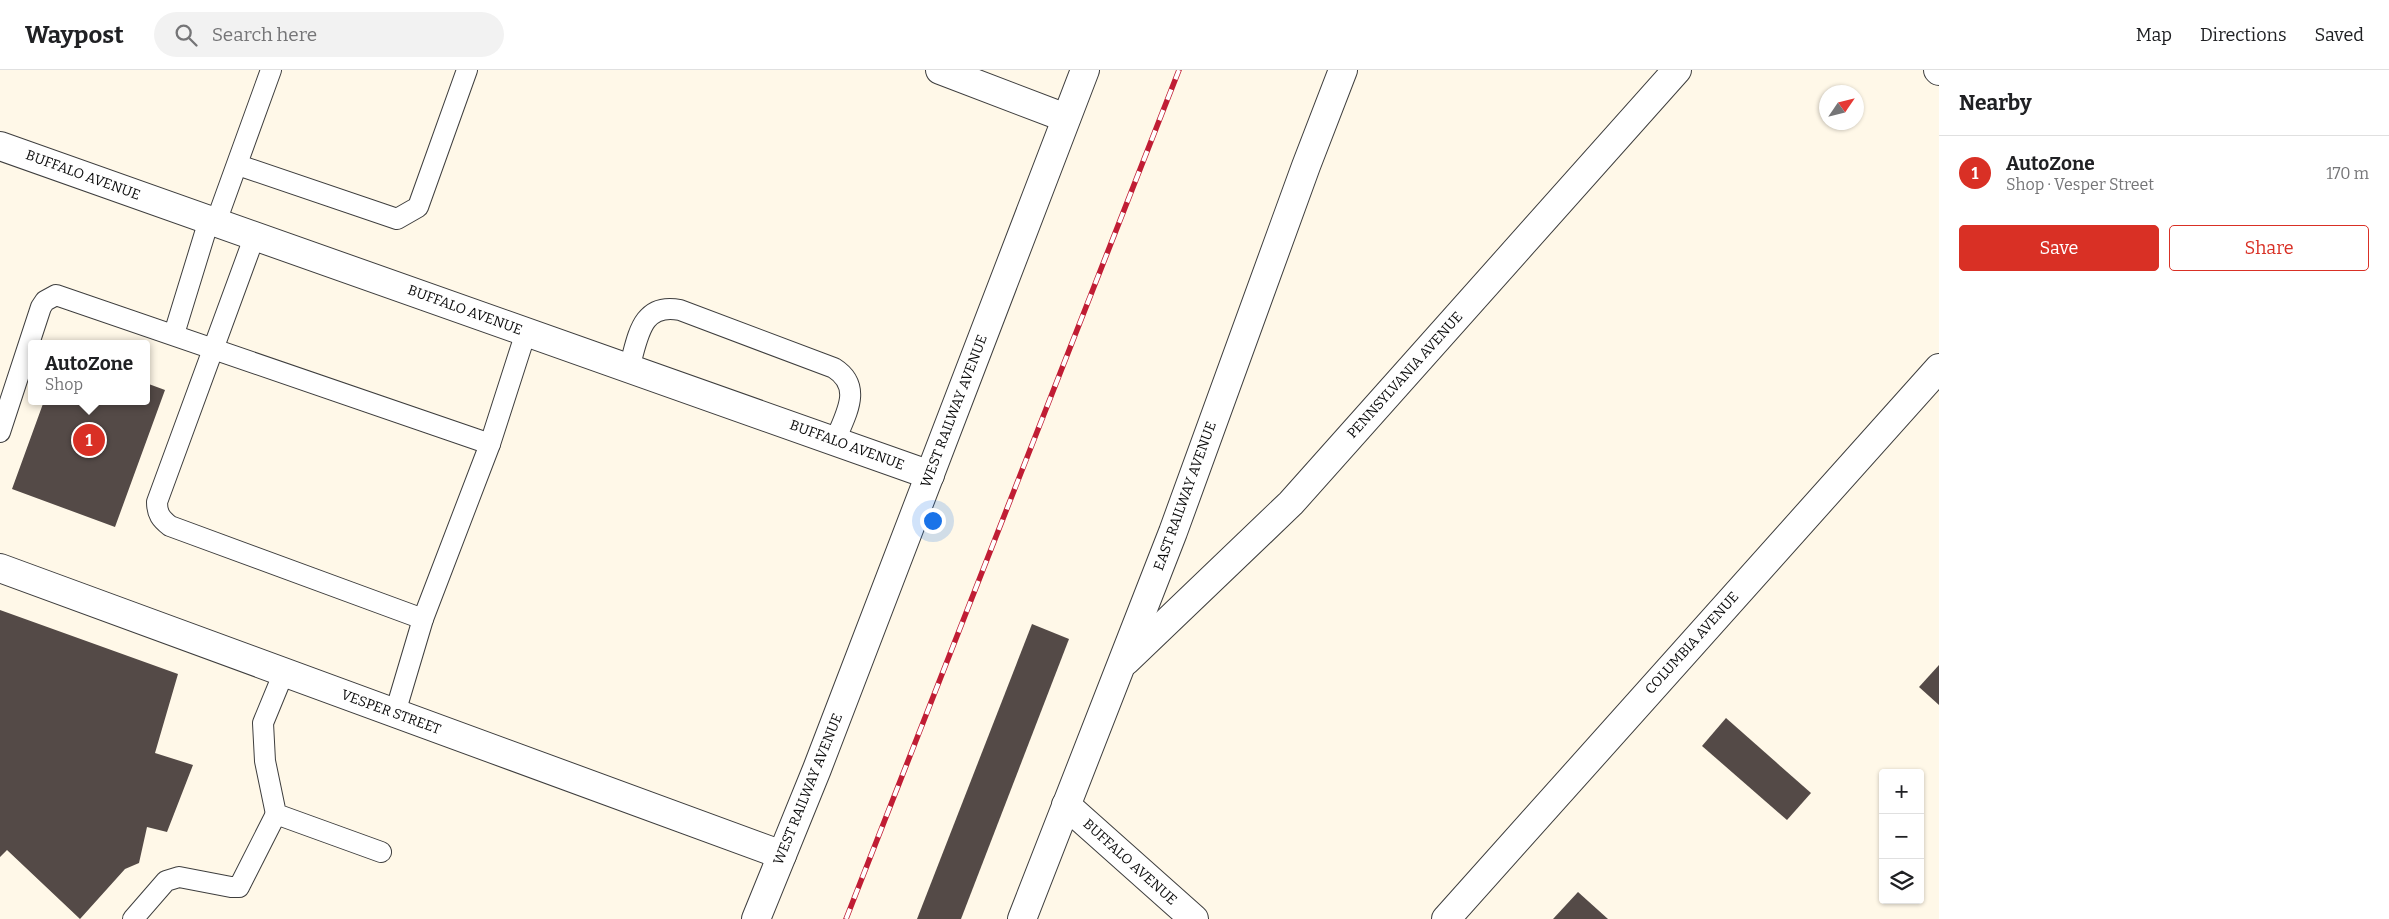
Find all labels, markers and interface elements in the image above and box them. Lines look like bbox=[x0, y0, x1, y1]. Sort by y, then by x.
search box bbox=[154, 12, 504, 57]
text: Waypost bbox=[25, 21, 124, 49]
icon: search bbox=[172, 21, 200, 49]
text: Search here bbox=[212, 23, 317, 46]
text: Map bbox=[2136, 24, 2172, 46]
text: Directions bbox=[2200, 24, 2287, 46]
text: Saved bbox=[2315, 24, 2364, 46]
north arrow bbox=[1819, 85, 1864, 130]
text: Nearby bbox=[1959, 90, 2032, 116]
street label: BUFFALO AVENUE bbox=[23, 146, 143, 204]
text: AutoZone bbox=[2006, 152, 2095, 175]
text: 1 bbox=[1972, 164, 1978, 183]
text: 170 m bbox=[2326, 164, 2369, 183]
text: Shop · Vesper Street bbox=[2006, 175, 2154, 194]
button: Save bbox=[1959, 225, 2159, 271]
button: Share bbox=[2169, 225, 2369, 271]
street label: BUFFALO AVENUE bbox=[405, 281, 525, 339]
street label: PENNSYLVANIA AVENUE bbox=[1344, 308, 1466, 442]
street label: WEST RAILWAY AVENUE bbox=[917, 332, 991, 490]
popup bbox=[28, 340, 150, 405]
text: AutoZone bbox=[45, 352, 133, 375]
text: Shop bbox=[45, 375, 83, 394]
street label: BUFFALO AVENUE bbox=[787, 416, 907, 474]
street label: EAST RAILWAY AVENUE bbox=[1150, 419, 1220, 573]
pin: 1 bbox=[73, 421, 105, 459]
your location bbox=[920, 508, 946, 534]
street label: COLUMBIA AVENUE bbox=[1642, 588, 1742, 698]
street label: VESPER STREET bbox=[339, 686, 443, 738]
street label: WEST RAILWAY AVENUE bbox=[770, 711, 846, 867]
map controls bbox=[1879, 769, 1924, 904]
button: + bbox=[1879, 769, 1924, 814]
button: − bbox=[1879, 814, 1924, 859]
street label: BUFFALO AVENUE bbox=[1080, 815, 1180, 909]
button: layers bbox=[1879, 859, 1924, 904]

